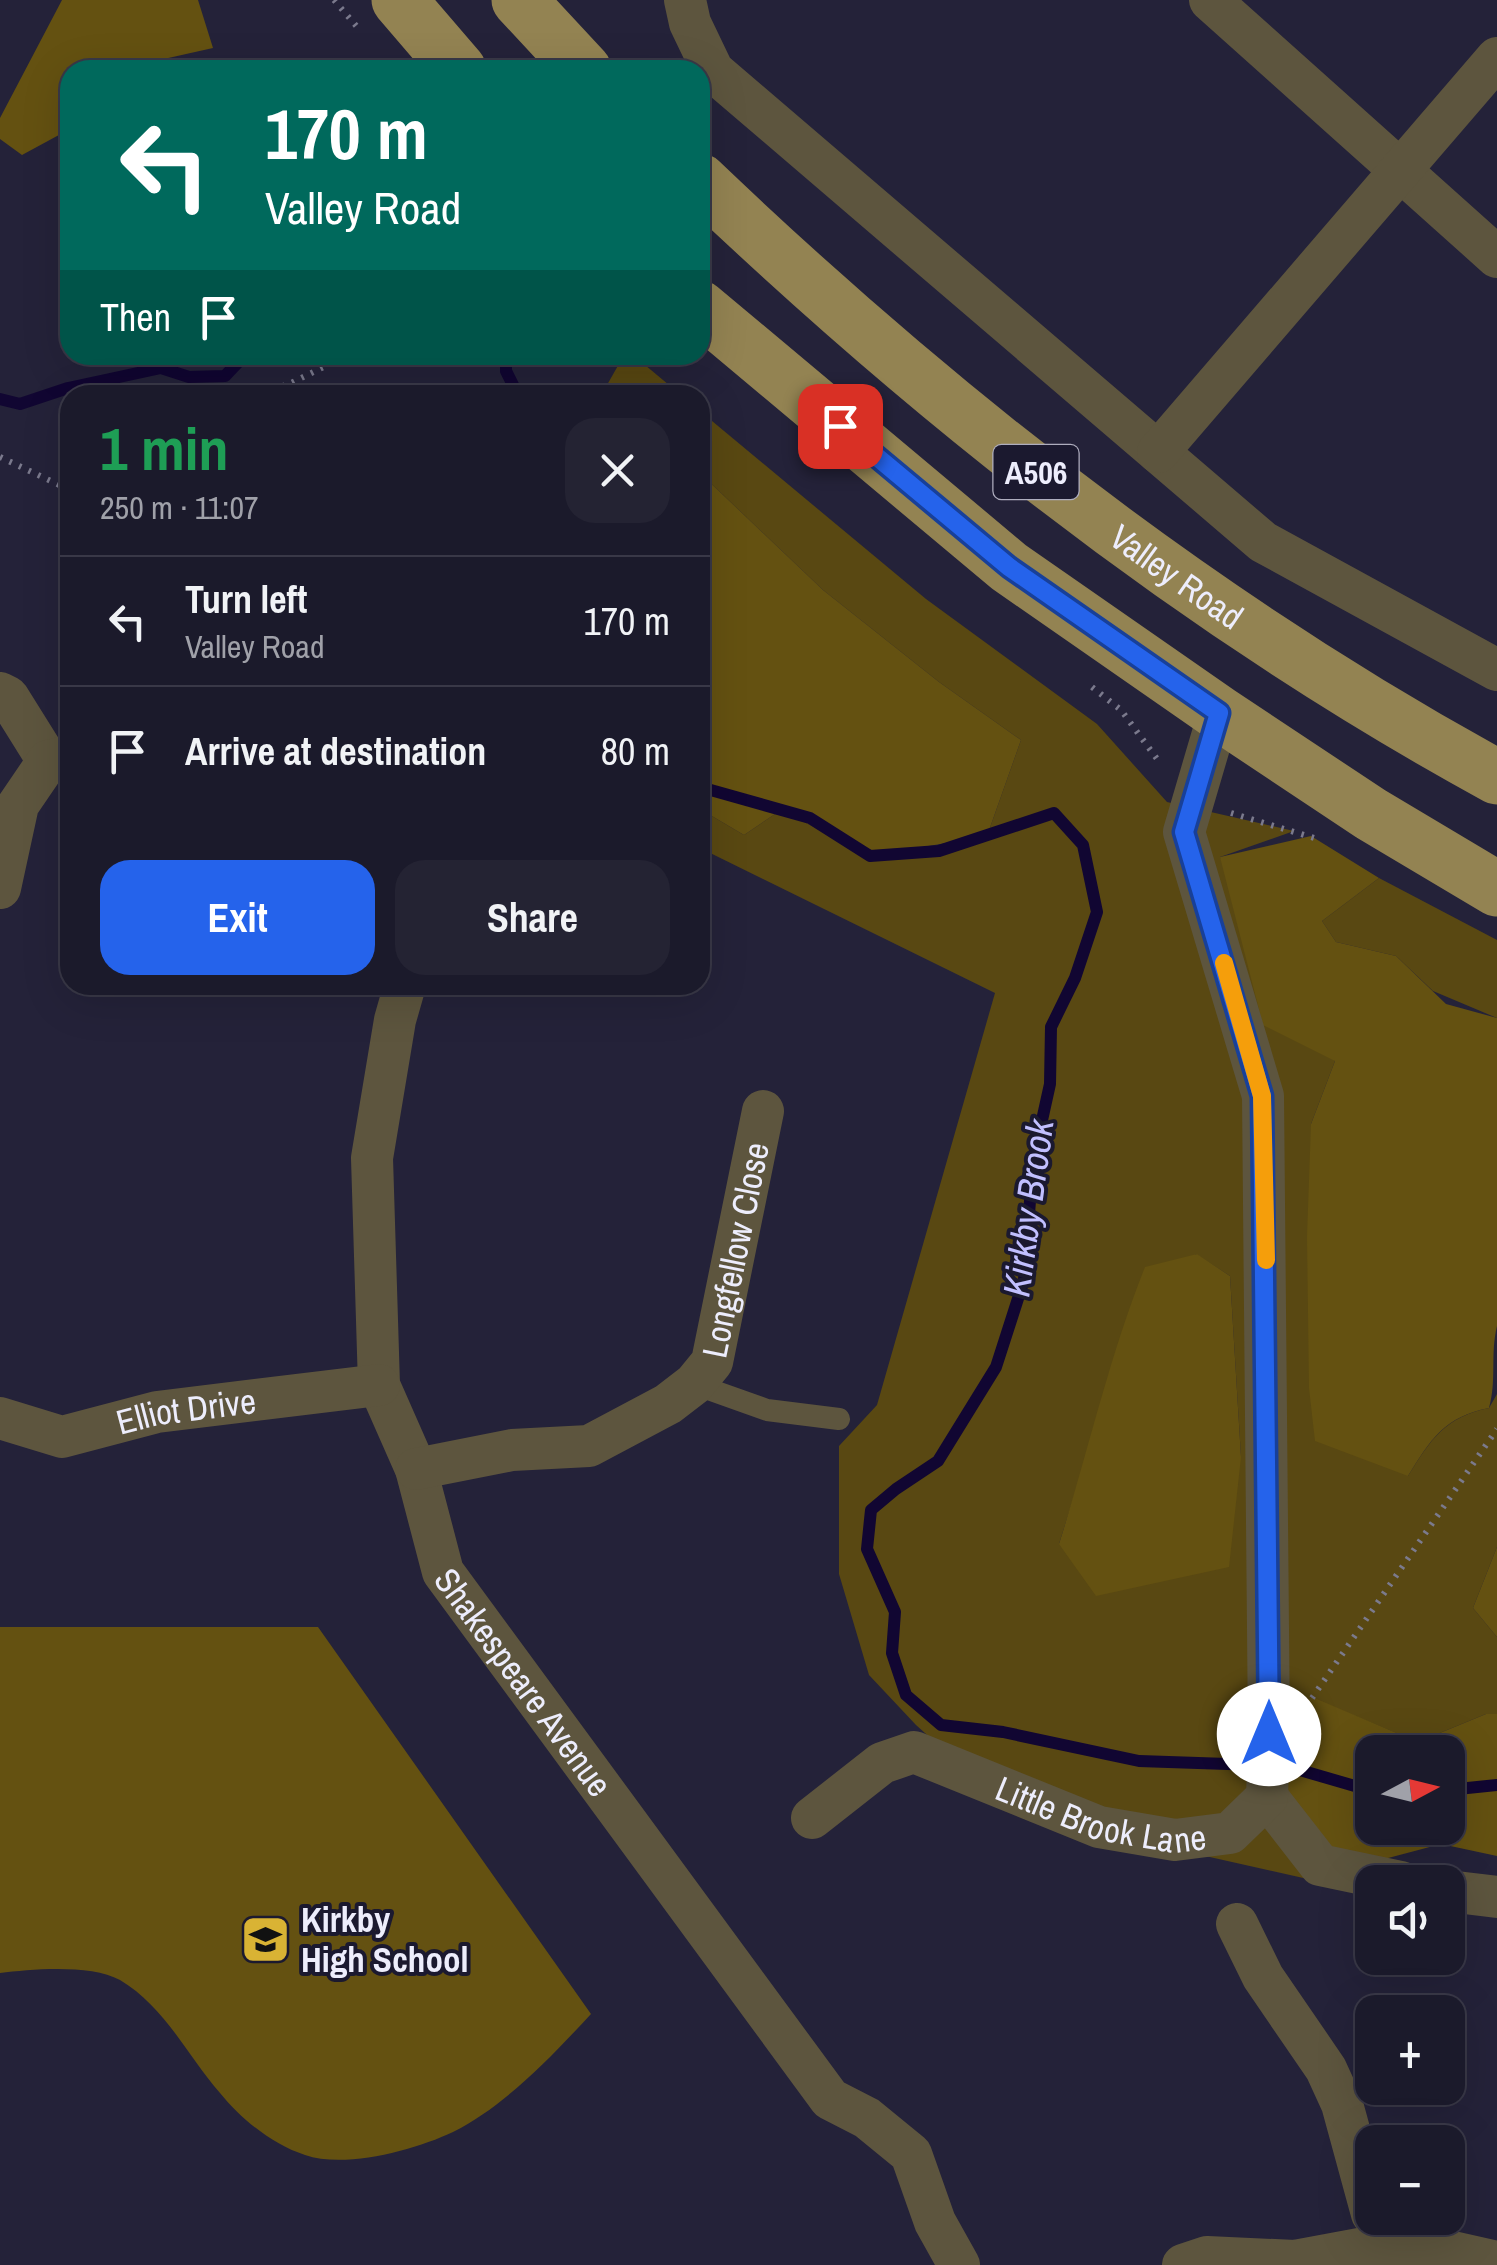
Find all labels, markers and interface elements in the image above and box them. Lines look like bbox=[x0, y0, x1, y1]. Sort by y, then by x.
text: 170 m bbox=[265, 87, 428, 181]
icon: left bbox=[100, 100, 230, 230]
text: Valley Road bbox=[265, 177, 461, 238]
icon: arrive bbox=[191, 290, 246, 345]
text: Then bbox=[100, 292, 171, 343]
pin bbox=[798, 384, 883, 469]
icon: arrive bbox=[813, 399, 868, 454]
text: 1 min bbox=[100, 408, 229, 489]
button: close bbox=[565, 418, 670, 523]
road number: A506 bbox=[994, 445, 1078, 499]
text: 250 m · 11:07 bbox=[100, 486, 259, 529]
street label: Valley Road bbox=[1101, 513, 1253, 640]
text: Turn left bbox=[185, 574, 307, 625]
icon: left bbox=[100, 594, 155, 649]
text: 170 m bbox=[583, 596, 670, 647]
text: Valley Road bbox=[185, 625, 325, 668]
icon: arrive bbox=[100, 724, 155, 779]
text: Arrive at destination bbox=[185, 726, 486, 777]
text: 80 m bbox=[601, 726, 670, 777]
button: Exit bbox=[100, 860, 375, 975]
button: Share bbox=[395, 860, 670, 975]
water label: Kirkby Brook bbox=[990, 1115, 1066, 1300]
street label: Longfellow Close bbox=[690, 1138, 780, 1362]
street label: Elliot Drive bbox=[111, 1377, 258, 1445]
street label: Shakespeare Avenue bbox=[424, 1558, 623, 1806]
position arrow bbox=[1217, 1682, 1321, 1786]
north arrow bbox=[1355, 1735, 1465, 1845]
map controls bbox=[1355, 1735, 1465, 2235]
street label: Little Brook Lane bbox=[989, 1764, 1209, 1863]
button: sound bbox=[1355, 1865, 1465, 1975]
place label: Kirkby High School bbox=[301, 1896, 468, 1983]
school or university icon: Kirkby High School bbox=[240, 1913, 292, 1965]
button: + bbox=[1355, 1995, 1465, 2105]
button: − bbox=[1355, 2125, 1465, 2235]

